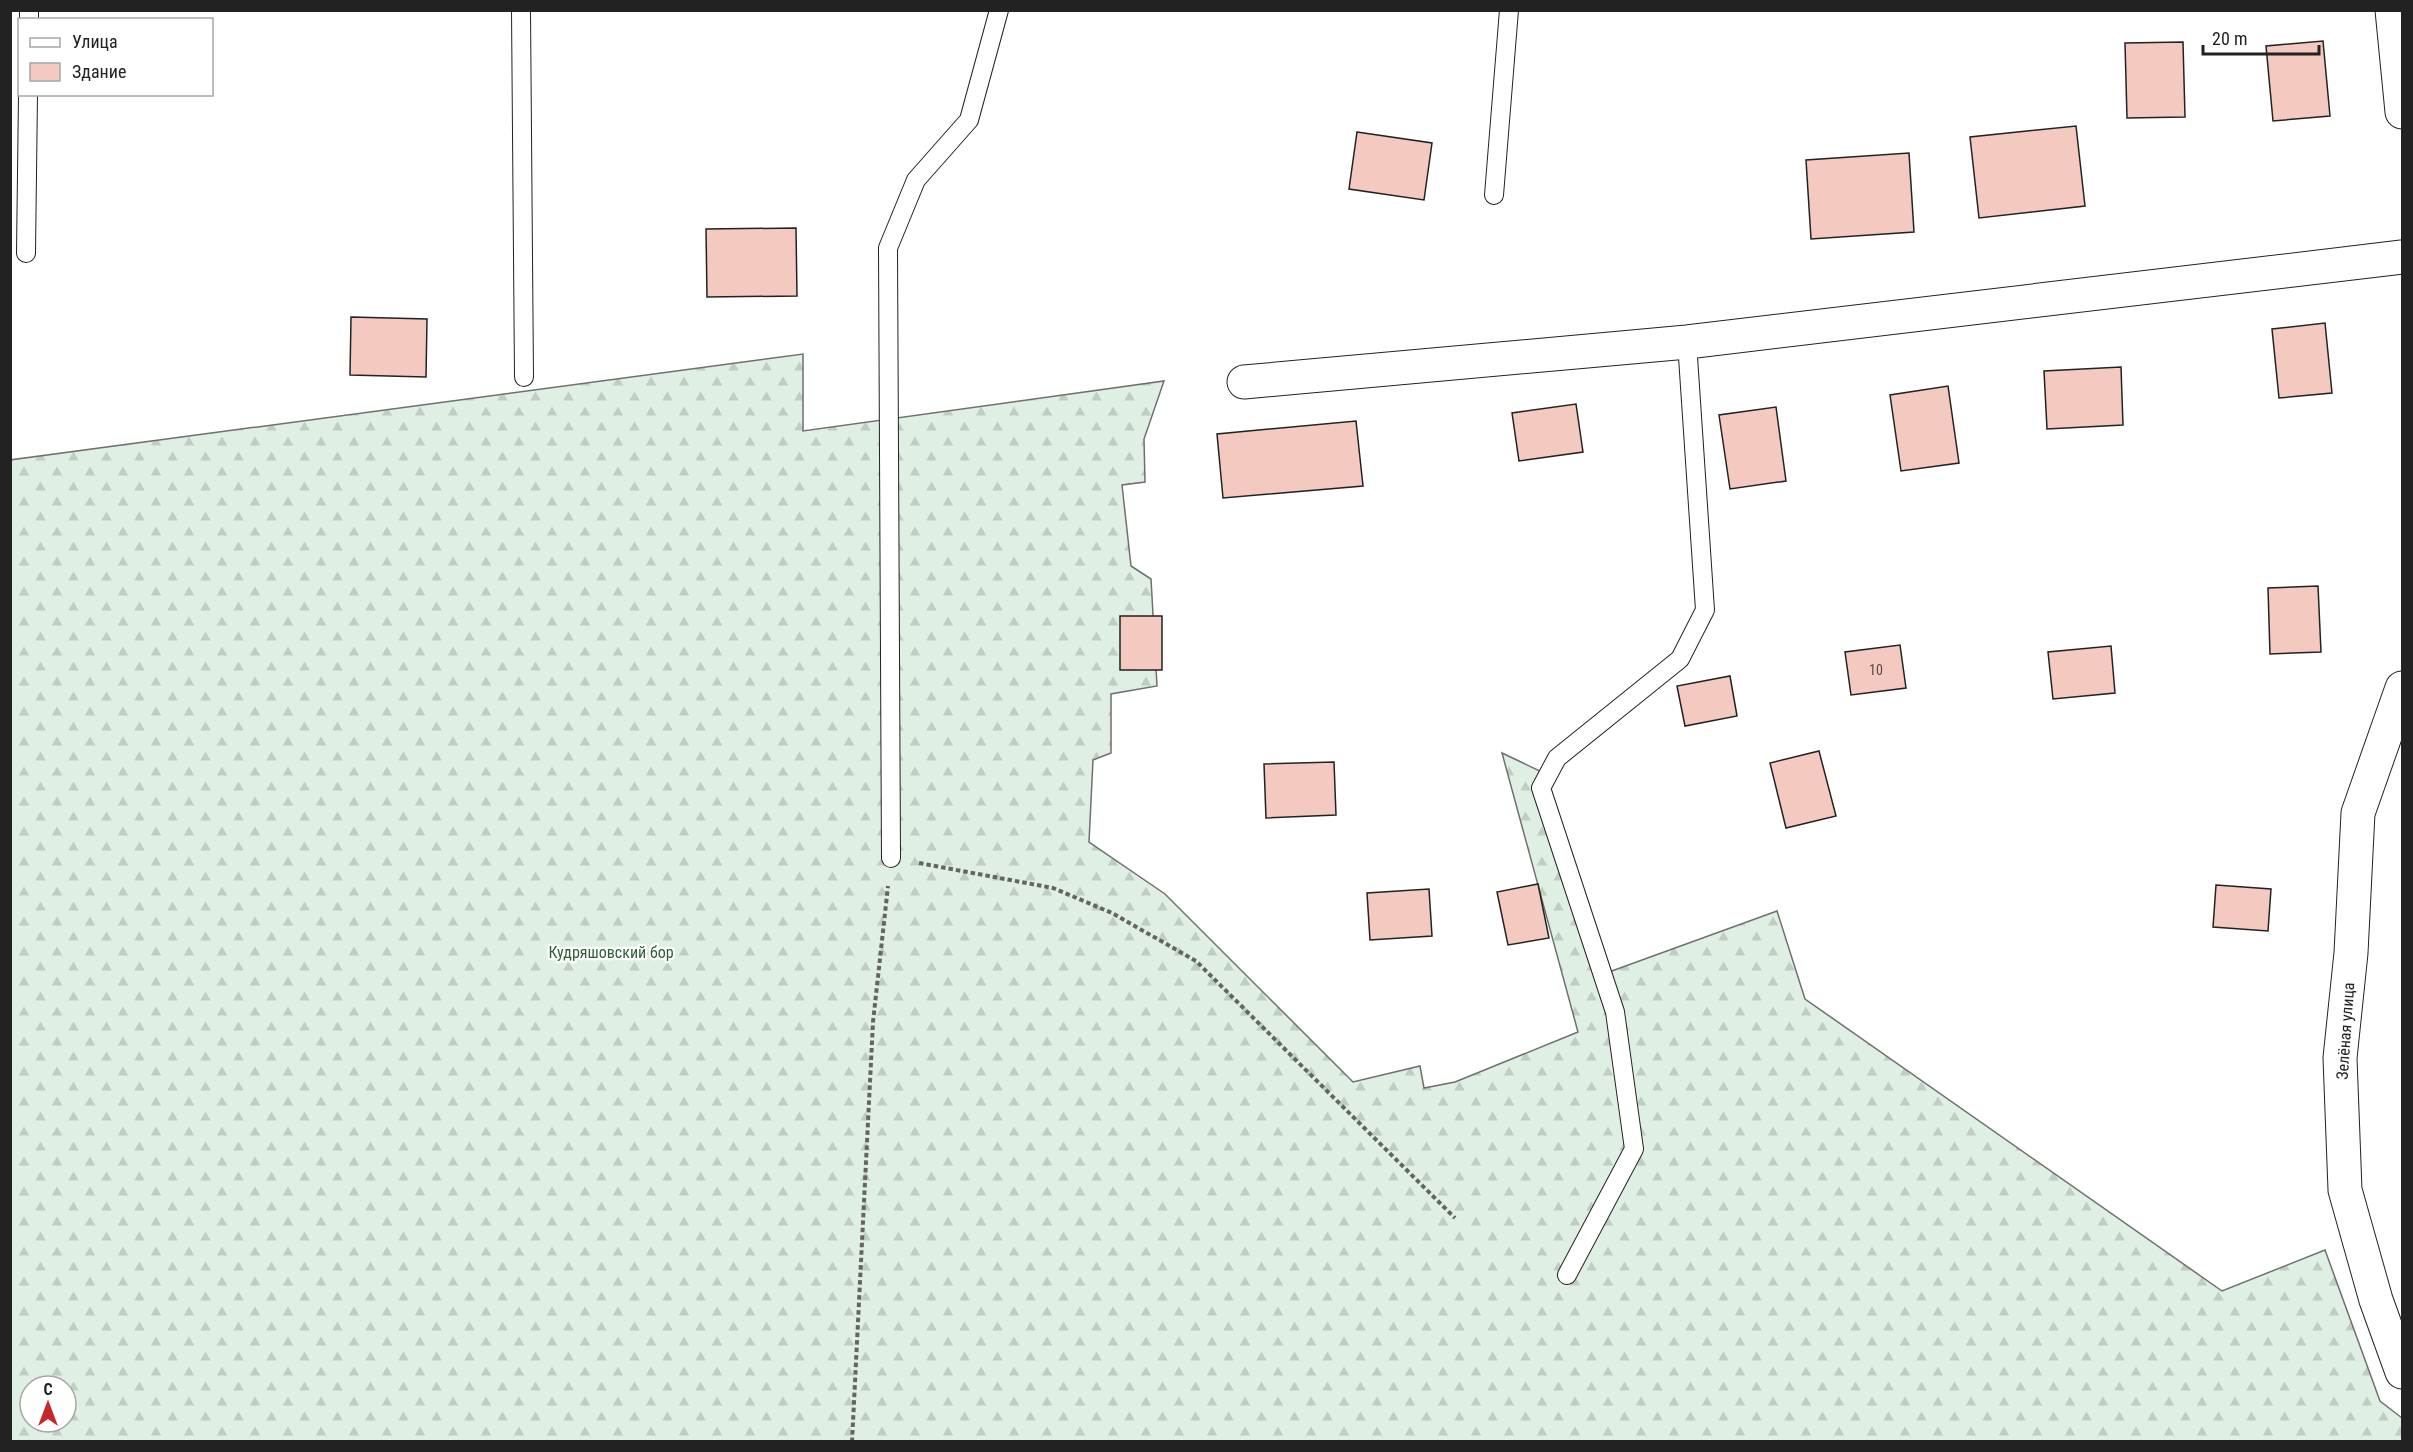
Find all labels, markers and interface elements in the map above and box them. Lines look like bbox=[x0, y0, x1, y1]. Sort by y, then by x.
legend bbox=[18, 18, 213, 96]
scale bar bbox=[2203, 18, 2318, 56]
text: 20 m bbox=[2212, 28, 2247, 49]
text: Улица bbox=[72, 31, 118, 52]
text: Здание bbox=[72, 61, 126, 82]
house number: 10 bbox=[1869, 662, 1883, 678]
park label: Кудряшовский бор bbox=[548, 943, 674, 962]
street label: Зелёная улица bbox=[2333, 982, 2358, 1080]
north arrow bbox=[18, 1374, 78, 1434]
text: С bbox=[43, 1380, 53, 1399]

